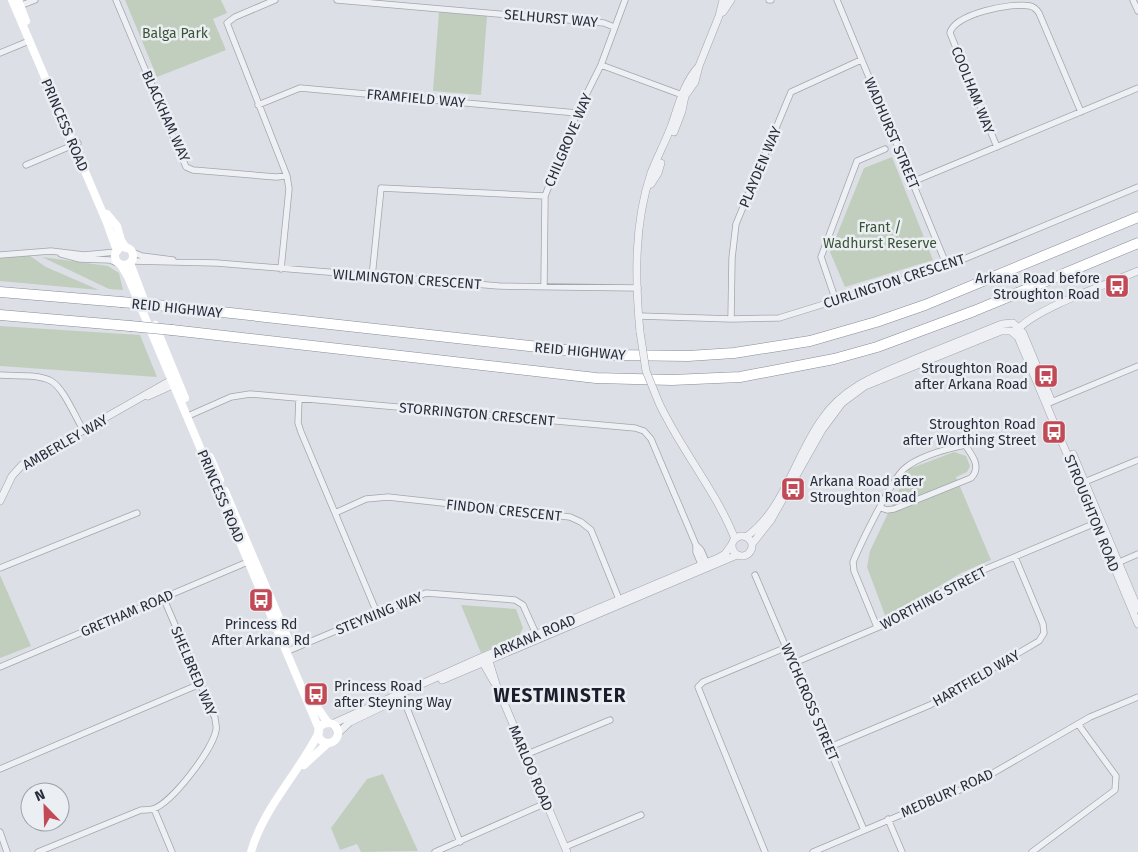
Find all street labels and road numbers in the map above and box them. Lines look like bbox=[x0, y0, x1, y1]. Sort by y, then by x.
street label: SELHURST WAY bbox=[503, 6, 599, 31]
street label: COOLHAM WAY bbox=[947, 44, 998, 137]
street label: BLACKHAM WAY bbox=[138, 68, 193, 165]
street label: WADHURST STREET bbox=[860, 75, 923, 192]
street label: PRINCESS ROAD bbox=[37, 76, 92, 174]
street label: FRAMFIELD WAY bbox=[366, 86, 466, 111]
street label: CHILGROVE WAY bbox=[541, 90, 596, 190]
street label: PLAYDEN WAY bbox=[736, 124, 785, 210]
street label: CURLINGTON CRESCENT bbox=[821, 250, 968, 312]
street label: WILMINGTON CRESCENT bbox=[332, 266, 483, 293]
street label: REID HIGHWAY bbox=[131, 295, 224, 322]
street label: REID HIGHWAY bbox=[534, 339, 627, 364]
street label: STORRINGTON CRESCENT bbox=[398, 399, 556, 430]
street label: AMBERLEY WAY bbox=[20, 411, 111, 474]
street label: PRINCESS ROAD bbox=[193, 447, 248, 545]
street label: STROUGHTON ROAD bbox=[1060, 452, 1123, 574]
street label: FINDON CRESCENT bbox=[445, 496, 563, 525]
street label: WORTHING STREET bbox=[877, 563, 990, 634]
street label: GRETHAM ROAD bbox=[78, 586, 176, 641]
street label: STEYNING WAY bbox=[333, 588, 425, 639]
street label: ARKANA ROAD bbox=[490, 611, 578, 662]
street label: SHELBRED WAY bbox=[167, 624, 220, 719]
street label: WYCHCROSS STREET bbox=[777, 641, 842, 764]
street label: HARTFIELD WAY bbox=[930, 646, 1023, 710]
street label: MARLOO ROAD bbox=[505, 723, 556, 814]
street label: MEDBURY ROAD bbox=[898, 765, 996, 821]

